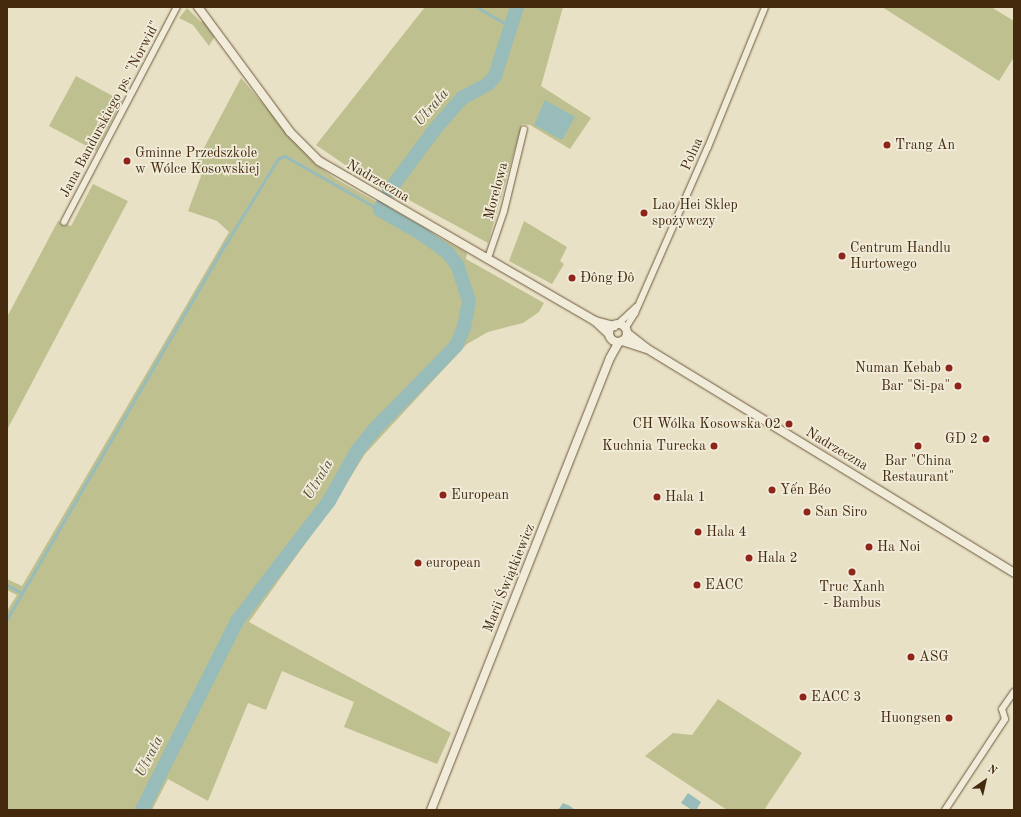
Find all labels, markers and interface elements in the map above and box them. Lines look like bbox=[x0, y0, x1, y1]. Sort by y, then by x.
street label: Jana Bandurskiego ps. "Norwid" bbox=[56, 18, 164, 200]
water label: Utrata bbox=[411, 86, 453, 130]
street label: Polna bbox=[677, 135, 707, 173]
place label: Trang An bbox=[895, 137, 955, 153]
marker: Trang An bbox=[882, 140, 892, 150]
place label: Gminne Przedszkole w Wólce Kosowskiej bbox=[135, 145, 260, 178]
marker: Gminne Przedszkole w Wólce Kosowskiej bbox=[122, 156, 132, 166]
street label: Nadrzeczna bbox=[343, 156, 413, 206]
street label: Morelowa bbox=[480, 160, 512, 222]
place label: Lao Hei Sklep spożywczy bbox=[652, 197, 738, 230]
marker: Lao Hei Sklep spożywczy bbox=[639, 208, 649, 218]
place label: Centrum Handlu Hurtowego bbox=[850, 240, 951, 272]
marker: Centrum Handlu Hurtowego bbox=[837, 251, 847, 261]
place label: Đông Đô bbox=[580, 270, 634, 286]
marker: Đông Đô bbox=[567, 273, 577, 283]
place label: Numan Kebab bbox=[855, 360, 941, 376]
marker: Numan Kebab bbox=[944, 363, 954, 373]
place label: Bar "Si-pa" bbox=[881, 378, 950, 394]
marker: Bar "Si-pa" bbox=[953, 381, 963, 391]
place label: CH Wólka Kosowska 02 bbox=[633, 416, 781, 432]
marker: CH Wólka Kosowska 02 bbox=[784, 419, 794, 429]
street label: Nadrzeczna bbox=[803, 424, 871, 474]
place label: GD 2 bbox=[945, 431, 978, 447]
marker: GD 2 bbox=[981, 434, 991, 444]
place label: Kuchnia Turecka bbox=[602, 438, 706, 454]
marker: Kuchnia Turecka bbox=[709, 441, 719, 451]
marker: Bar "China Restaurant" bbox=[913, 441, 923, 451]
place label: Bar "China Restaurant" bbox=[882, 453, 954, 486]
water label: Utrata bbox=[300, 457, 338, 503]
place label: Yến Béo bbox=[780, 482, 831, 498]
marker: Yến Béo bbox=[767, 485, 777, 495]
place label: European bbox=[451, 487, 509, 503]
place label: Hala 1 bbox=[665, 489, 706, 505]
marker: European bbox=[438, 490, 448, 500]
marker: Hala 1 bbox=[652, 492, 662, 502]
place label: San Siro bbox=[815, 504, 867, 520]
marker: San Siro bbox=[802, 507, 812, 517]
street label: Marii Świątkiewicz bbox=[480, 521, 538, 635]
place label: Hala 4 bbox=[706, 524, 747, 540]
marker: Hala 4 bbox=[693, 527, 703, 537]
place label: Ha Noi bbox=[877, 539, 920, 555]
marker: Ha Noi bbox=[864, 542, 874, 552]
place label: Hala 2 bbox=[757, 550, 798, 566]
marker: Hala 2 bbox=[744, 553, 754, 563]
place label: european bbox=[426, 555, 481, 571]
marker: european bbox=[413, 558, 423, 568]
marker: Truc Xanh - Bambus bbox=[847, 567, 857, 577]
place label: EACC bbox=[705, 577, 743, 593]
place label: Truc Xanh - Bambus bbox=[819, 579, 885, 612]
marker: EACC bbox=[692, 580, 702, 590]
place label: ASG bbox=[919, 649, 948, 665]
marker: ASG bbox=[906, 652, 916, 662]
place label: EACC 3 bbox=[811, 689, 861, 705]
marker: EACC 3 bbox=[798, 692, 808, 702]
place label: Huongsen bbox=[880, 710, 941, 726]
marker: Huongsen bbox=[944, 713, 954, 723]
water label: Utrata bbox=[132, 733, 168, 781]
north arrow bbox=[965, 761, 1005, 801]
text: N bbox=[985, 764, 999, 778]

